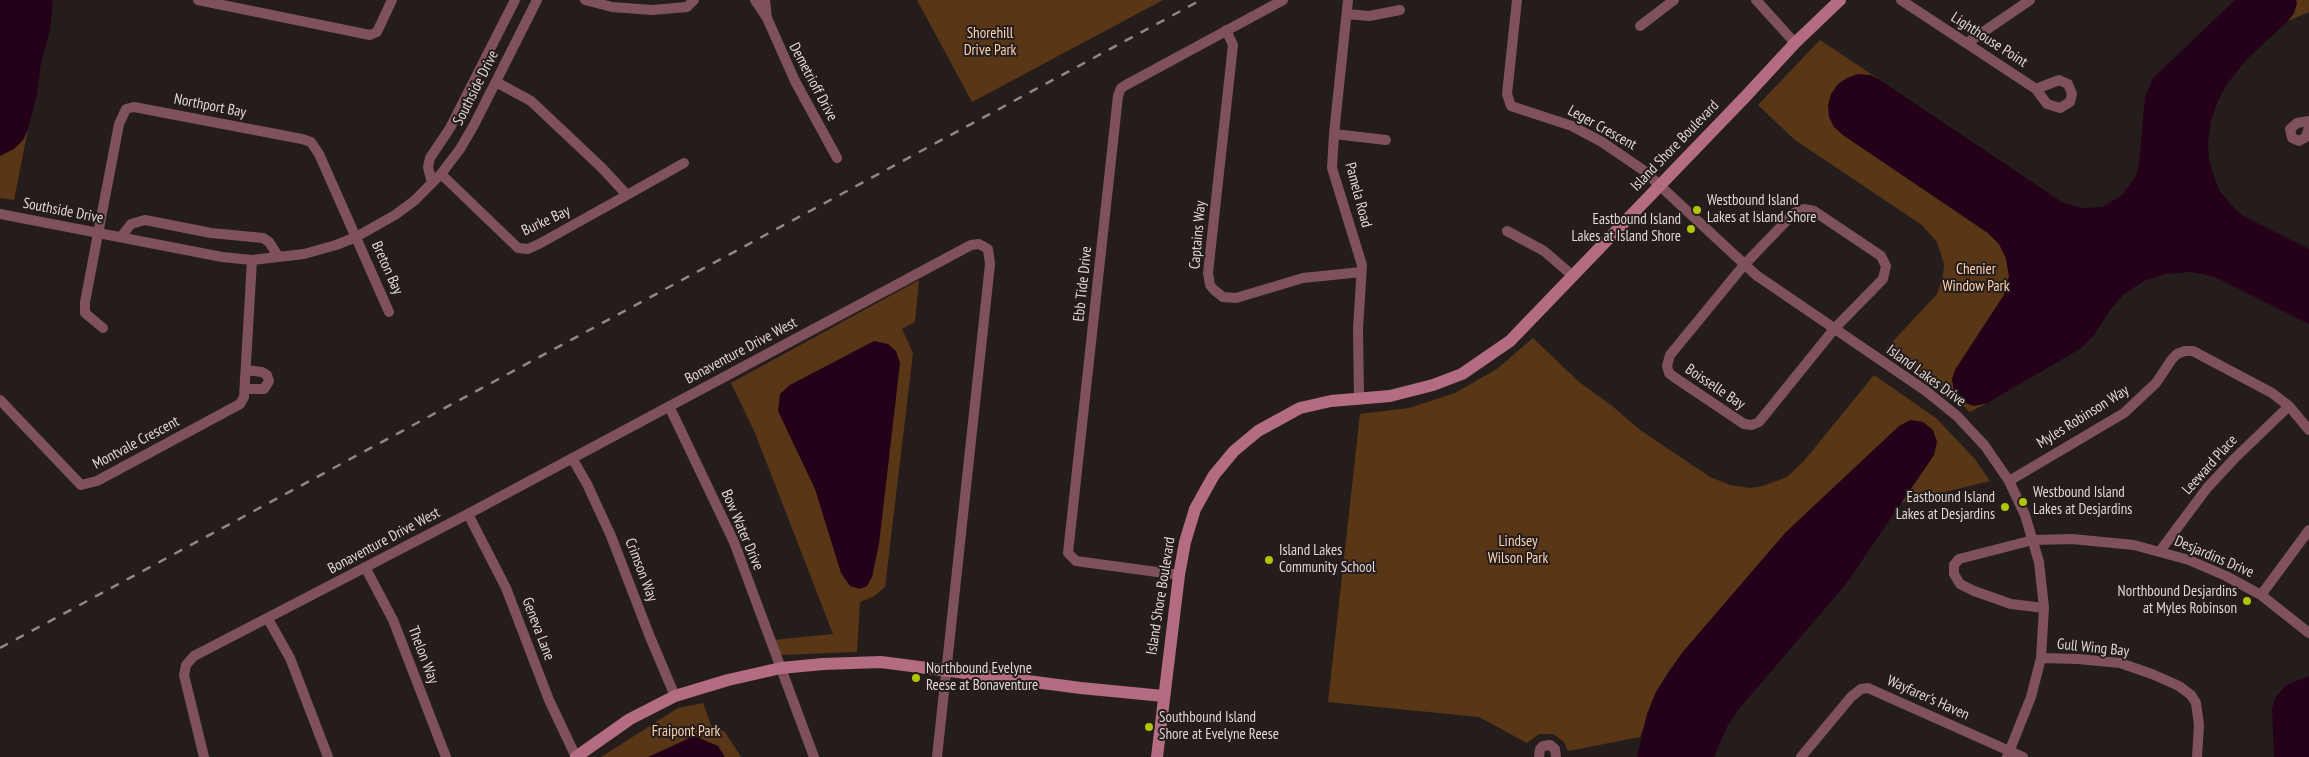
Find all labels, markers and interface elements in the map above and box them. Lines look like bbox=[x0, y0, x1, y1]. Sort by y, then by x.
street label: Lighthouse Point bbox=[1947, 9, 2031, 71]
park label: Shorehill Drive Park bbox=[964, 25, 1016, 60]
street label: Demetrioff Drive bbox=[785, 40, 841, 124]
street label: Southside Drive bbox=[449, 48, 503, 128]
street label: Northport Bay bbox=[172, 90, 248, 122]
street label: Island Shore Boulevard bbox=[1627, 97, 1723, 195]
street label: Leger Crescent bbox=[1565, 102, 1639, 154]
street label: Pamela Road bbox=[1341, 161, 1375, 229]
place label: Westbound Island Lakes at Island Shore bbox=[1707, 192, 1817, 227]
street label: Southside Drive bbox=[21, 194, 105, 228]
street label: Captains Way bbox=[1186, 200, 1210, 270]
street label: Burke Bay bbox=[519, 202, 573, 240]
marker: Westbound Island Lakes at Island Shore bbox=[1691, 204, 1703, 216]
place label: Eastbound Island Lakes at Island Shore bbox=[1571, 211, 1681, 246]
marker: Eastbound Island Lakes at Island Shore bbox=[1685, 223, 1697, 235]
street label: Breton Bay bbox=[367, 239, 407, 297]
street label: Ebb Tide Drive bbox=[1070, 245, 1096, 323]
park label: Chenier Window Park bbox=[1942, 261, 2010, 296]
street label: Bonaventure Drive West bbox=[682, 314, 800, 388]
street label: Island Lakes Drive bbox=[1883, 341, 1969, 411]
street label: Boisselle Bay bbox=[1682, 360, 1748, 414]
street label: Myles Robinson Way bbox=[2034, 382, 2132, 452]
street label: Montvale Crescent bbox=[90, 413, 182, 473]
street label: Leeward Place bbox=[2179, 432, 2241, 498]
place label: Westbound Island Lakes at Desjardins bbox=[2033, 484, 2132, 519]
street label: Bow Water Drive bbox=[717, 487, 767, 573]
place label: Eastbound Island Lakes at Desjardins bbox=[1896, 489, 1995, 524]
marker: Westbound Island Lakes at Desjardins bbox=[2017, 496, 2029, 508]
marker: Eastbound Island Lakes at Desjardins bbox=[1999, 501, 2011, 513]
street label: Bonaventure Drive West bbox=[325, 504, 443, 578]
street label: Desjardins Drive bbox=[2172, 532, 2256, 582]
park label: Lindsey Wilson Park bbox=[1488, 533, 1548, 568]
street label: Crimson Way bbox=[621, 536, 661, 604]
street label: Island Shore Boulevard bbox=[1143, 536, 1179, 656]
place label: Island Lakes Community School bbox=[1279, 542, 1375, 577]
marker: Island Lakes Community School bbox=[1263, 554, 1275, 566]
place label: Northbound Desjardins at Myles Robinson bbox=[2118, 583, 2237, 618]
street label: Geneva Lane bbox=[518, 595, 558, 663]
marker: Northbound Desjardins at Myles Robinson bbox=[2241, 595, 2253, 607]
street label: Thelon Way bbox=[404, 624, 442, 686]
street label: Gull Wing Bay bbox=[2056, 635, 2130, 661]
place label: Northbound Evelyne Reese at Bonaventure bbox=[926, 660, 1038, 695]
marker: Northbound Evelyne Reese at Bonaventure bbox=[910, 672, 922, 684]
street label: Wayfarer's Haven bbox=[1884, 672, 1972, 724]
place label: Southbound Island Shore at Evelyne Reese bbox=[1159, 709, 1279, 744]
marker: Southbound Island Shore at Evelyne Reese bbox=[1143, 721, 1155, 733]
park label: Fraipont Park bbox=[652, 723, 720, 741]

